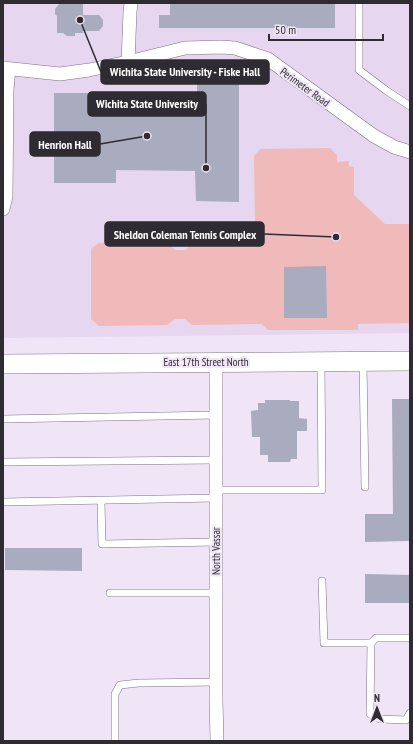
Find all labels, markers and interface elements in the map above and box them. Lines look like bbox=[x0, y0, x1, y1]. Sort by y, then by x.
scale bar bbox=[269, 16, 383, 42]
text: 50 m bbox=[275, 22, 296, 37]
callout: Wichita State University - Fiske Hall bbox=[101, 60, 269, 84]
text: Wichita State University - Fiske Hall bbox=[109, 64, 260, 79]
street label: Perimeter Road bbox=[277, 64, 333, 110]
callout: Wichita State University bbox=[88, 92, 206, 116]
text: Wichita State University bbox=[95, 96, 198, 111]
callout: Henrion Hall bbox=[30, 132, 100, 156]
text: Henrion Hall bbox=[38, 137, 92, 152]
callout: Sheldon Coleman Tennis Complex bbox=[105, 222, 264, 246]
text: Sheldon Coleman Tennis Complex bbox=[114, 227, 257, 242]
street label: East 17th Street North bbox=[163, 355, 249, 369]
street label: North Vassar bbox=[209, 527, 223, 575]
north arrow bbox=[357, 688, 397, 728]
text: N bbox=[374, 691, 380, 705]

